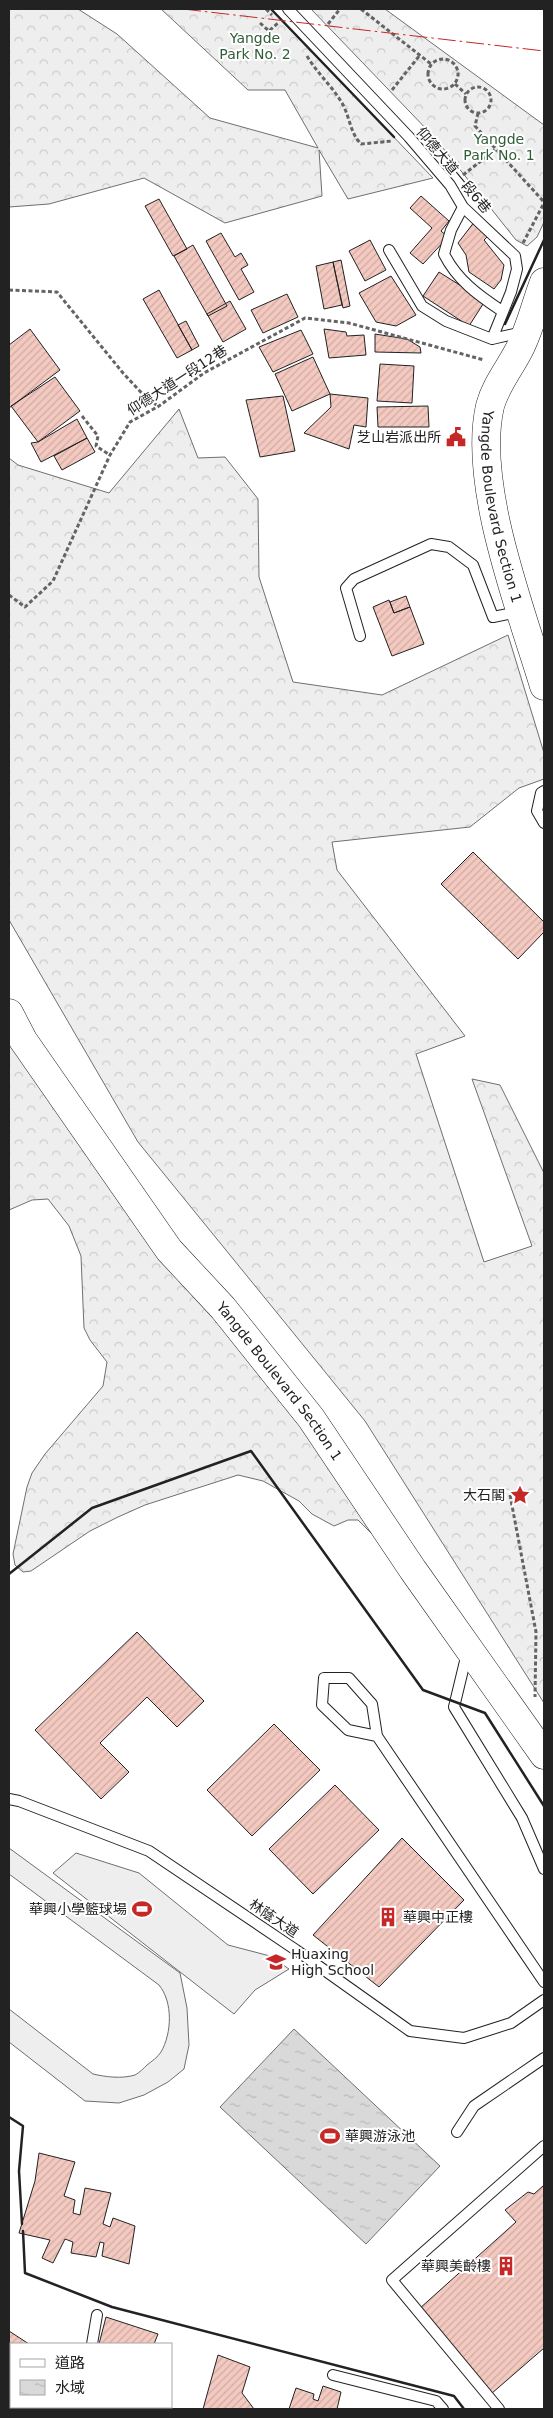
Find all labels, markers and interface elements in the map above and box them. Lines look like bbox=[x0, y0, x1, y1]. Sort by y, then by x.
park label: Yangde Park No. 2 bbox=[219, 30, 291, 62]
street label: 仰德大道一段6巷 bbox=[414, 124, 494, 216]
park label: Yangde Park No. 1 bbox=[463, 131, 535, 163]
street label: 仰德大道一段12巷 bbox=[124, 342, 230, 418]
street label: Yangde Boulevard Section 1 bbox=[478, 408, 525, 605]
public building icon: 芝山岩派出所 bbox=[445, 426, 467, 448]
place label: 芝山岩派出所 bbox=[357, 429, 441, 445]
street label: Yangde Boulevard Section 1 bbox=[213, 1298, 345, 1464]
place icon: 大石閣 bbox=[509, 1484, 531, 1506]
place label: 大石閣 bbox=[463, 1487, 505, 1503]
street label: 林蔭大道 bbox=[246, 1896, 302, 1940]
sports icon: 華興小學籃球場 bbox=[131, 1898, 153, 1920]
place label: 華興小學籃球場 bbox=[29, 1901, 127, 1917]
building icon: 華興中正樓 bbox=[377, 1906, 399, 1928]
place label: 華興中正樓 bbox=[403, 1909, 473, 1925]
place label: Huaxing High School bbox=[291, 1946, 374, 1978]
school or university icon: Huaxing High School bbox=[265, 1951, 287, 1973]
sports icon: 華興游泳池 bbox=[319, 2125, 341, 2147]
place label: 華興游泳池 bbox=[345, 2128, 415, 2144]
building icon: 華興美齡樓 bbox=[495, 2255, 517, 2277]
place label: 華興美齡樓 bbox=[421, 2258, 491, 2274]
legend bbox=[10, 2343, 172, 2408]
text: 道路 bbox=[55, 2354, 85, 2372]
text: 水域 bbox=[55, 2379, 85, 2397]

